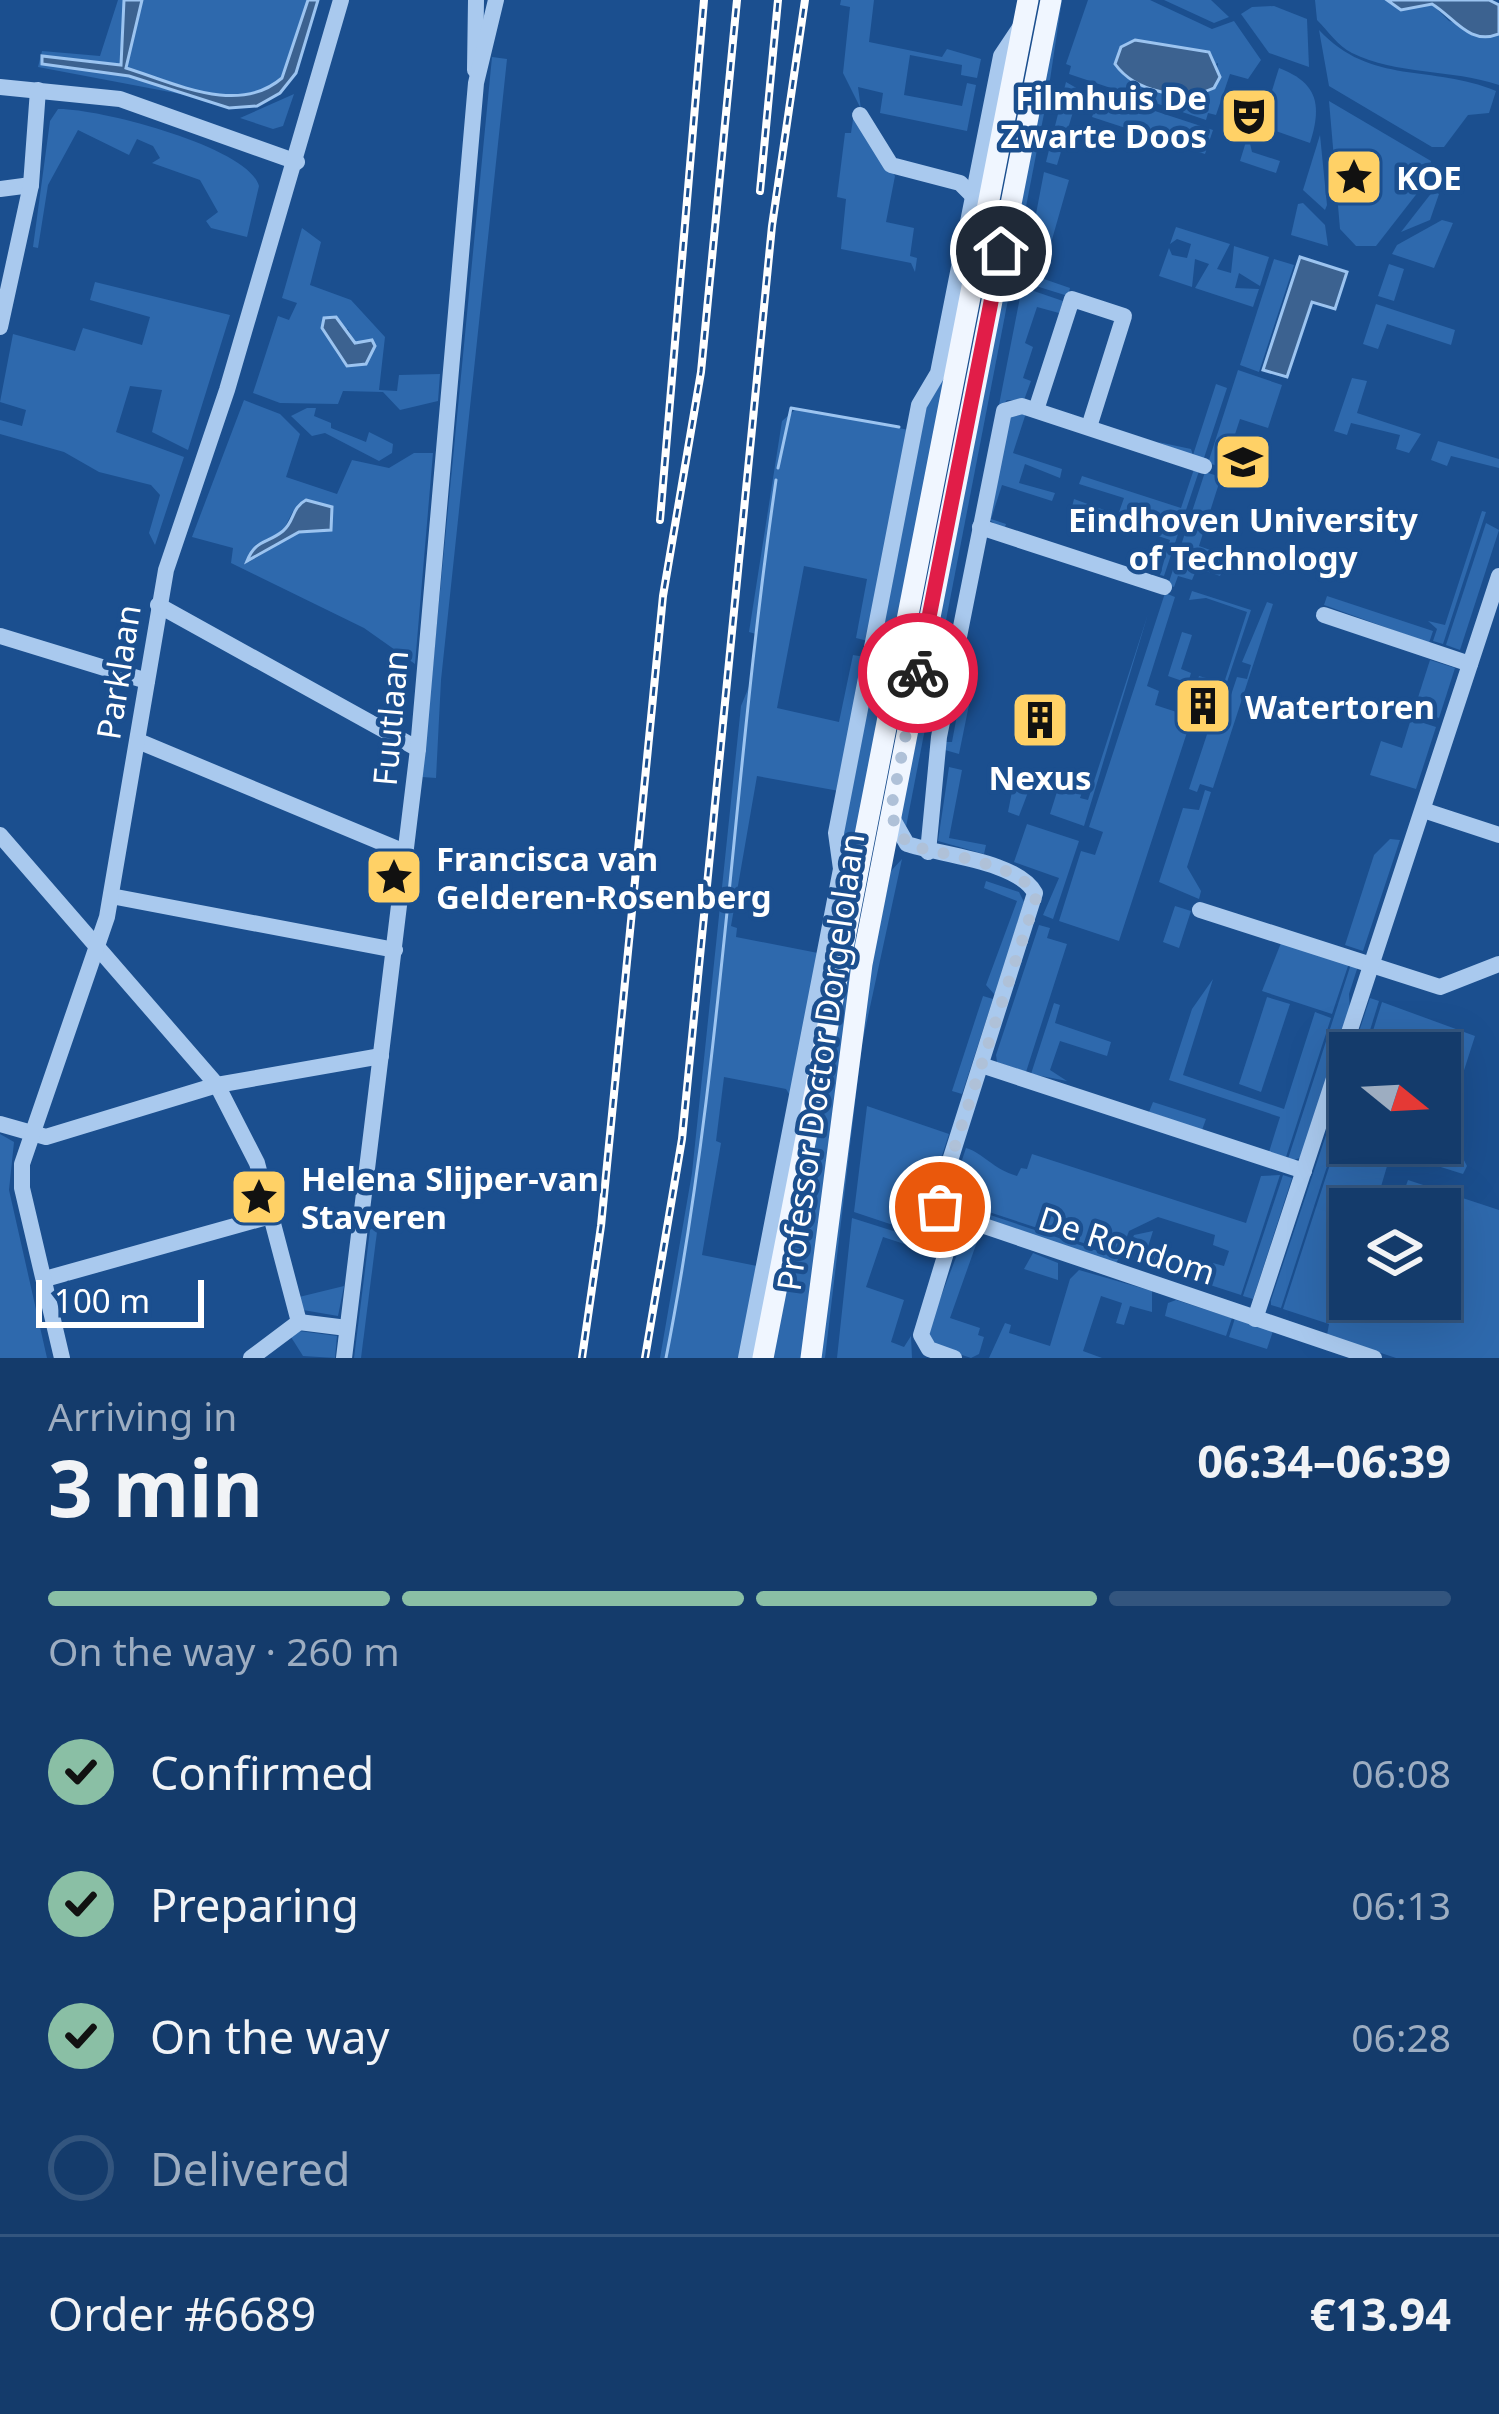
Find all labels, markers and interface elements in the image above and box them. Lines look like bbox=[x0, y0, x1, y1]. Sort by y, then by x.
place label: Filmhuis De Zwarte Doos bbox=[1001, 75, 1207, 158]
theatre icon: Filmhuis De Zwarte Doos bbox=[1218, 85, 1280, 147]
place icon: KOE bbox=[1323, 146, 1385, 208]
place label: KOE bbox=[1396, 155, 1462, 200]
pin bbox=[950, 200, 1052, 302]
icon: home bbox=[968, 218, 1034, 284]
school or university icon: Eindhoven University of Technology bbox=[1212, 431, 1274, 493]
place label: Eindhoven University of Technology bbox=[1068, 497, 1418, 580]
street label: Parklaan bbox=[85, 601, 151, 743]
courier bbox=[858, 613, 978, 733]
icon: bike bbox=[885, 640, 951, 706]
street label: Fuutlaan bbox=[362, 648, 418, 788]
building icon: Watertoren bbox=[1172, 675, 1234, 737]
place label: Watertoren bbox=[1245, 684, 1435, 729]
building icon: Nexus bbox=[1009, 689, 1071, 751]
place label: Nexus bbox=[989, 755, 1091, 800]
street label: Professor Doctor Dorgelolaan bbox=[766, 830, 874, 1294]
place label: Francisca van Gelderen-Rosenberg bbox=[436, 836, 772, 919]
place icon: Francisca van Gelderen-Rosenberg bbox=[363, 846, 425, 908]
north arrow bbox=[1329, 1032, 1461, 1164]
map controls bbox=[1329, 1032, 1461, 1320]
place label: Helena Slijper-van Staveren bbox=[301, 1156, 599, 1239]
pin bbox=[889, 1156, 991, 1258]
place icon: Helena Slijper-van Staveren bbox=[228, 1166, 290, 1228]
icon: bag bbox=[907, 1174, 973, 1240]
button: layers bbox=[1329, 1188, 1461, 1320]
street label: De Rondom bbox=[1033, 1195, 1221, 1295]
scale bar bbox=[36, 1274, 204, 1327]
text: 100 m bbox=[54, 1278, 150, 1323]
text: Arriving in bbox=[48, 1389, 237, 1442]
text: 06:34–06:39 bbox=[1197, 1430, 1451, 1491]
text: 3 min bbox=[48, 1434, 263, 1540]
text: On the way · 260 m bbox=[48, 1624, 400, 1677]
icon: check bbox=[48, 1739, 114, 1805]
text: Confirmed bbox=[150, 1742, 374, 1803]
text: 06:08 bbox=[1351, 1746, 1451, 1799]
icon: check bbox=[48, 1871, 114, 1937]
text: Preparing bbox=[150, 1874, 359, 1935]
text: 06:13 bbox=[1351, 1878, 1451, 1931]
icon: check bbox=[48, 2003, 114, 2069]
text: On the way bbox=[150, 2006, 389, 2067]
text: 06:28 bbox=[1351, 2010, 1451, 2063]
text: Delivered bbox=[150, 2138, 350, 2199]
text: Order #6689 bbox=[48, 2283, 316, 2344]
text: €13.94 bbox=[1310, 2283, 1451, 2344]

